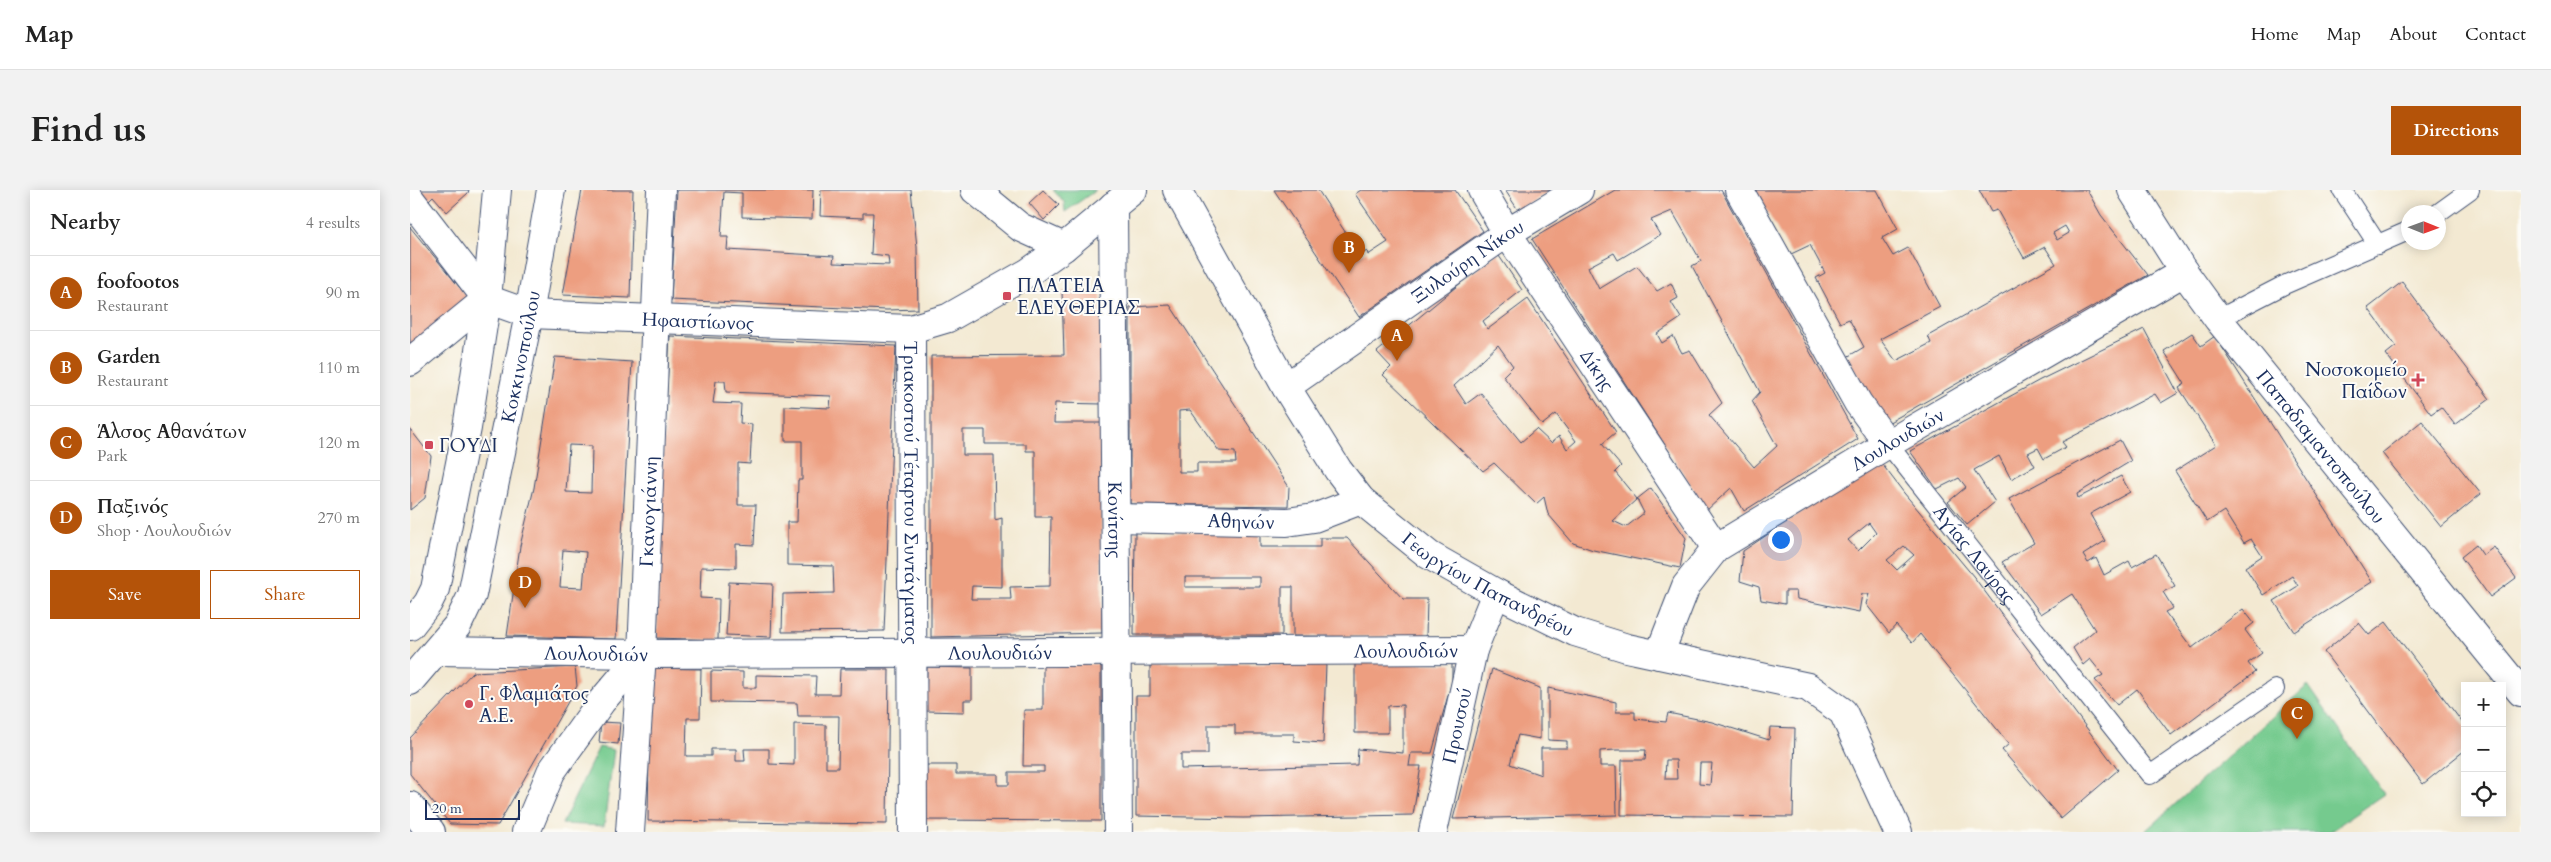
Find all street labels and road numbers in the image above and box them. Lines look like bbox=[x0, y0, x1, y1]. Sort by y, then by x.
street label: Ξυλούρη Νίκου bbox=[1407, 214, 1529, 310]
street label: Κοκκινοπούλου bbox=[495, 289, 547, 425]
street label: Ηφαιστίωνος bbox=[641, 306, 755, 337]
street label: Τριακοστού Τέταρτου Συντάγματος bbox=[897, 341, 924, 645]
street label: Δίκης bbox=[1574, 345, 1620, 396]
street label: Παπαδιαμαντοπούλου bbox=[2250, 364, 2391, 529]
street label: Λουλουδιών bbox=[1846, 402, 1949, 478]
street label: Γκανογιάννη bbox=[634, 456, 664, 567]
street label: Κονίτσης bbox=[1101, 481, 1128, 559]
street label: Αγίας Λαύρας bbox=[1927, 499, 2021, 609]
street label: Αθηνών bbox=[1207, 508, 1275, 536]
street label: Γεωργίου Παπανδρέου bbox=[1396, 526, 1578, 643]
street label: Λουλουδιών bbox=[1354, 638, 1458, 665]
street label: Λουλουδιών bbox=[948, 640, 1052, 667]
street label: Λουλουδιών bbox=[544, 641, 648, 668]
street label: Προυσού bbox=[1436, 685, 1478, 766]

